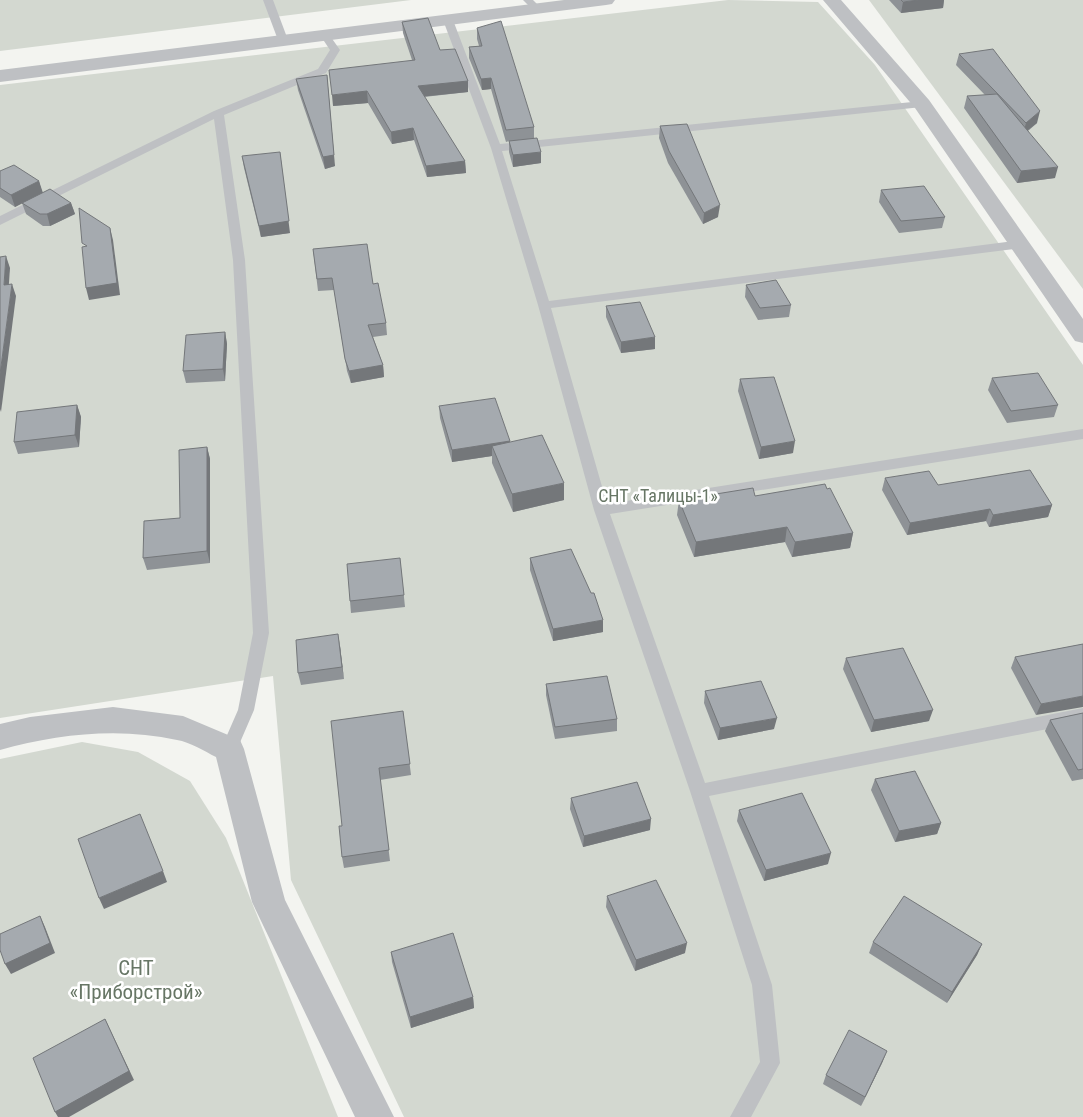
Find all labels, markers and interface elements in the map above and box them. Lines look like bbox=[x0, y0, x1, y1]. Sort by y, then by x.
park label: СНТ «Талицы-1» bbox=[598, 485, 718, 506]
park label: СНТ «Приборстрой» bbox=[70, 956, 203, 1004]

